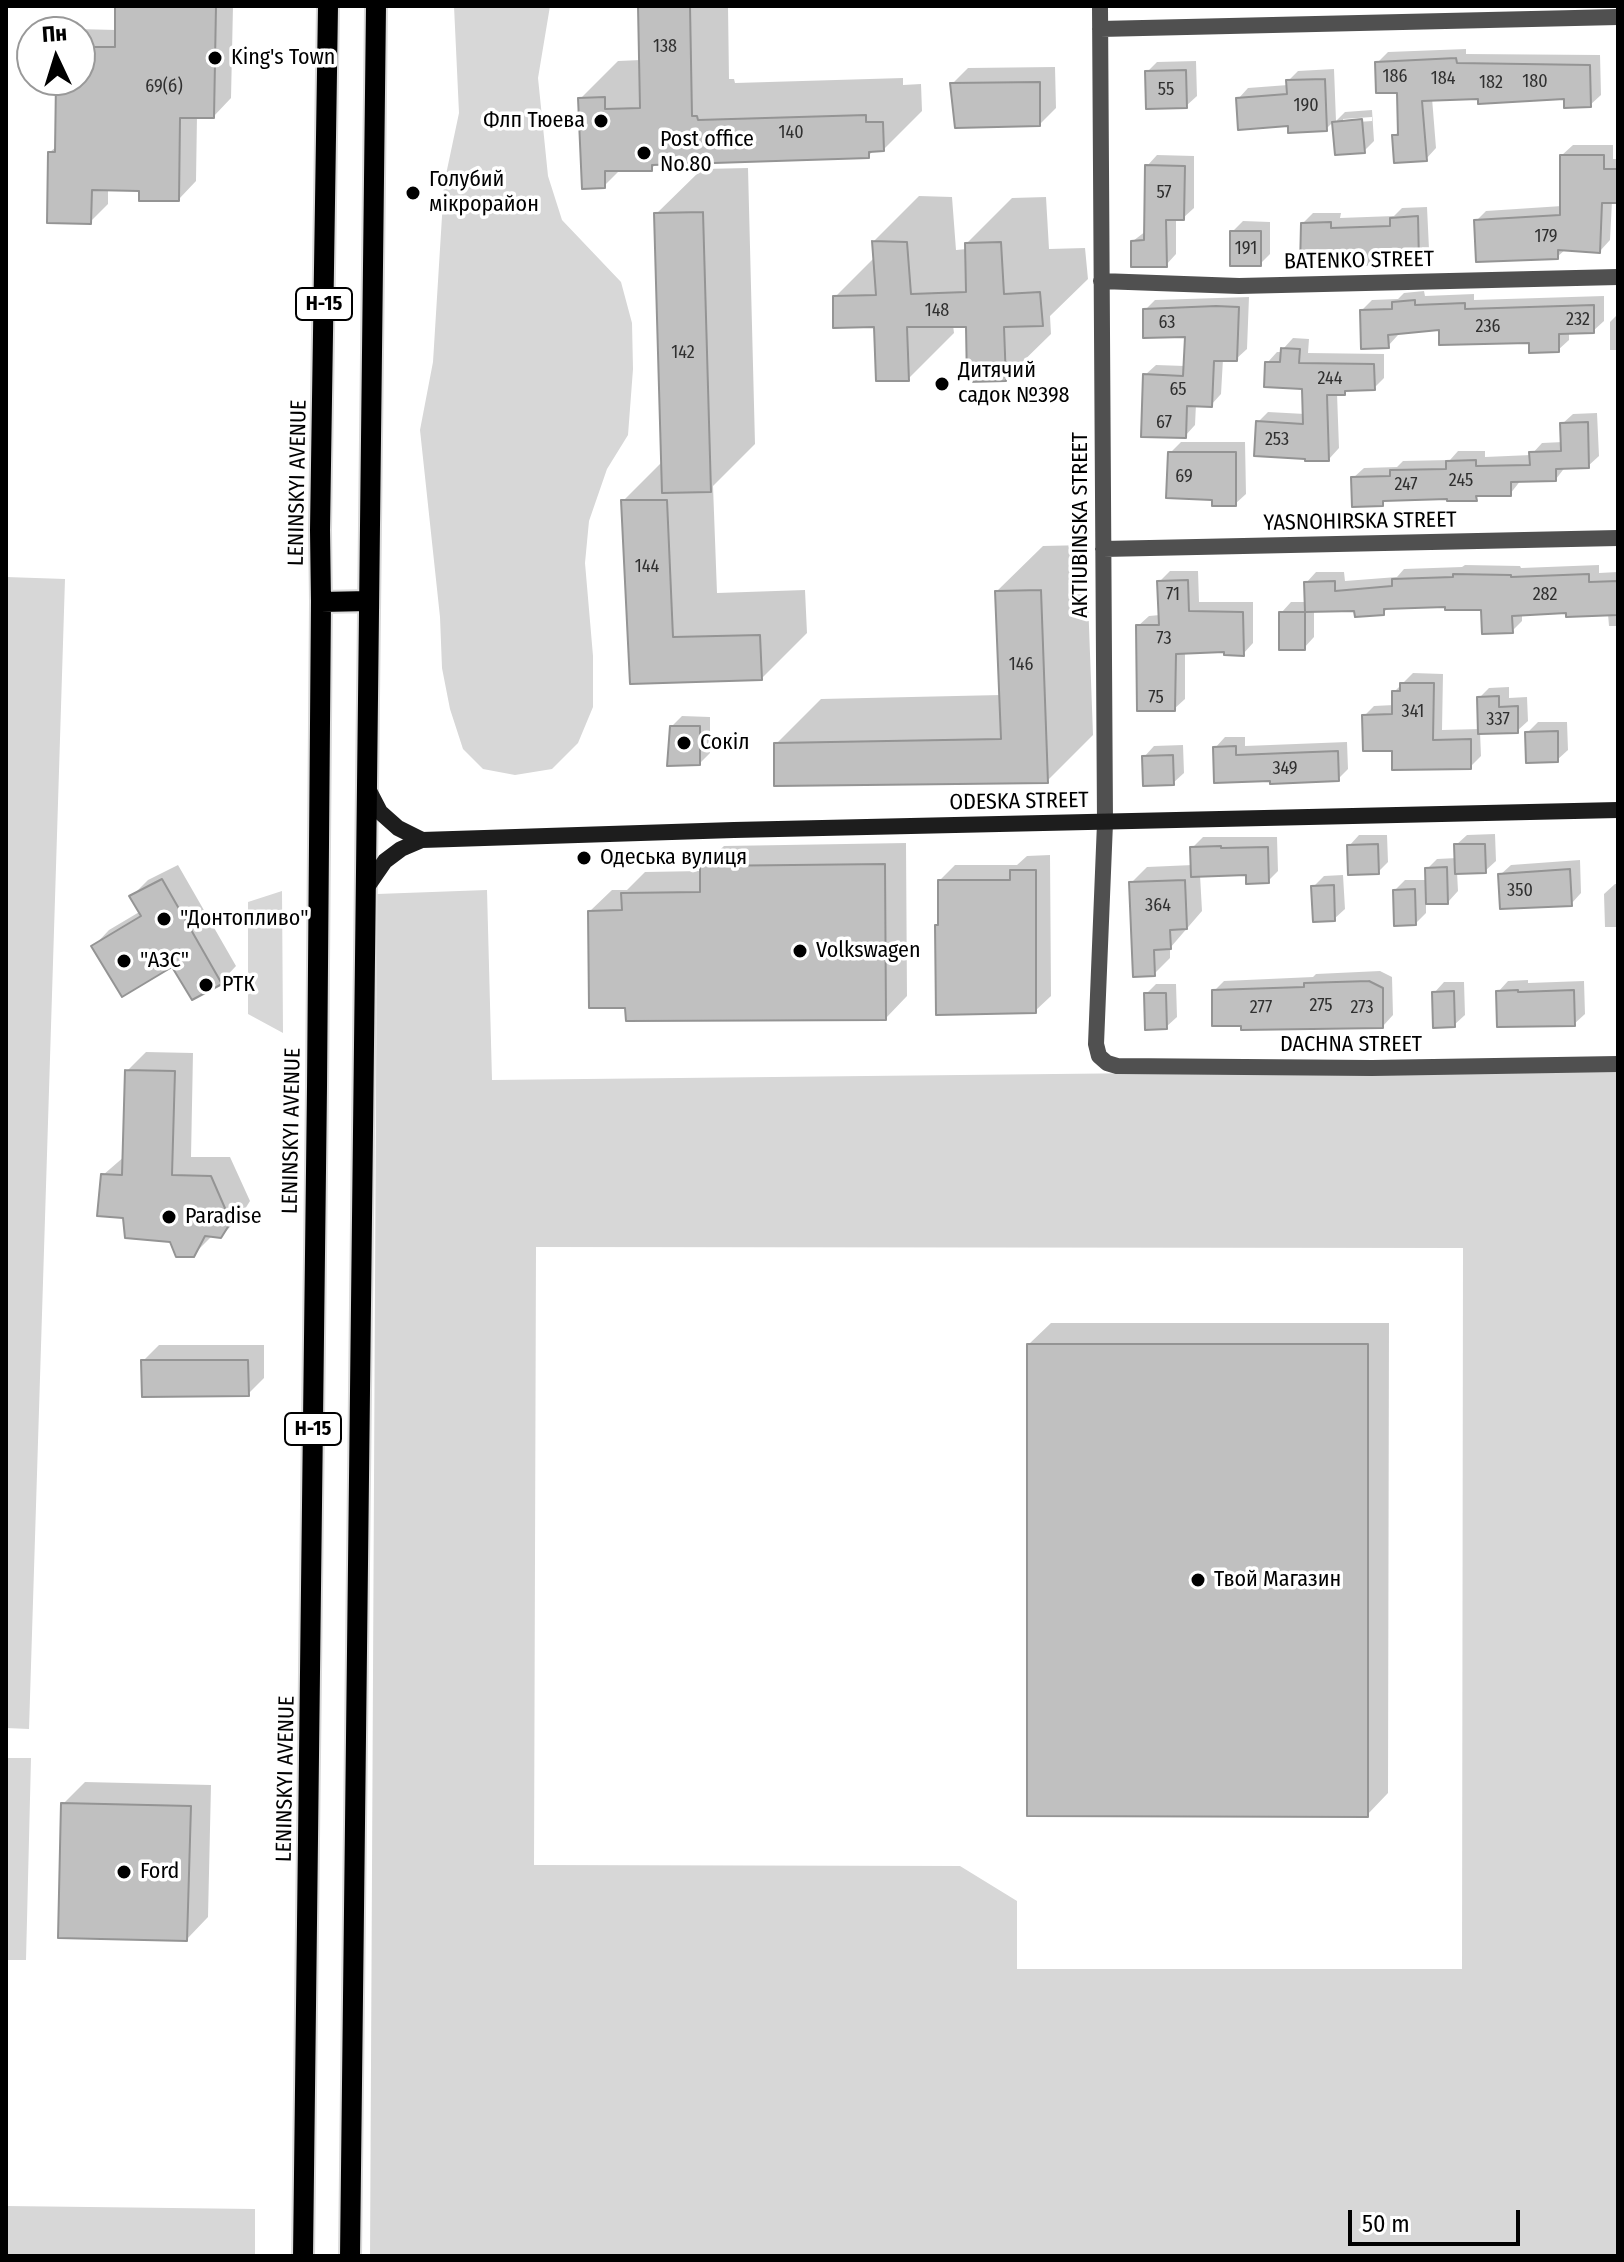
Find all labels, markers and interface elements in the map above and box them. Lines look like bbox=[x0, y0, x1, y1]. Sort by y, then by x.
north arrow bbox=[16, 16, 96, 96]
text: Пн bbox=[41, 19, 68, 48]
house number: 138 bbox=[653, 36, 677, 58]
place label: King's Town bbox=[231, 45, 335, 71]
marker: King's Town bbox=[206, 49, 224, 67]
house number: 186 bbox=[1383, 66, 1407, 88]
house number: 184 bbox=[1431, 68, 1455, 90]
house number: 180 bbox=[1522, 71, 1548, 93]
house number: 182 bbox=[1479, 72, 1503, 94]
house number: 69(б) bbox=[145, 76, 183, 98]
house number: 55 bbox=[1158, 79, 1174, 101]
house number: 190 bbox=[1293, 95, 1319, 117]
place label: Флп Тюева bbox=[483, 108, 585, 134]
marker: Флп Тюева bbox=[592, 112, 610, 130]
house number: 140 bbox=[778, 122, 804, 144]
place label: Post office No.80 bbox=[660, 127, 754, 178]
marker: Post office No.80 bbox=[635, 144, 653, 162]
place label: Голубий мікрорайон bbox=[429, 167, 539, 218]
house number: 57 bbox=[1156, 182, 1172, 204]
marker: Голубий мікрорайон bbox=[404, 184, 422, 202]
house number: 179 bbox=[1535, 226, 1557, 248]
house number: 191 bbox=[1235, 238, 1257, 260]
street label: BATENKO STREET bbox=[1284, 246, 1434, 276]
road number: Н-15 bbox=[296, 288, 352, 320]
house number: 148 bbox=[925, 300, 949, 322]
house number: 232 bbox=[1566, 309, 1590, 331]
house number: 63 bbox=[1159, 312, 1175, 334]
house number: 236 bbox=[1476, 316, 1500, 338]
house number: 142 bbox=[671, 342, 695, 364]
place label: Дитячий садок №398 bbox=[958, 358, 1070, 410]
house number: 244 bbox=[1317, 368, 1343, 390]
marker: Дитячий садок №398 bbox=[933, 375, 951, 393]
house number: 65 bbox=[1169, 379, 1187, 401]
street label: LENINSKYI AVENUE bbox=[283, 400, 313, 566]
house number: 67 bbox=[1156, 412, 1172, 434]
house number: 253 bbox=[1265, 429, 1289, 451]
street label: AKTIUBINSKA STREET bbox=[1068, 432, 1094, 618]
house number: 69 bbox=[1175, 466, 1193, 488]
house number: 245 bbox=[1449, 470, 1473, 492]
house number: 247 bbox=[1394, 474, 1418, 496]
street label: YASNOHIRSKA STREET bbox=[1263, 507, 1457, 537]
house number: 144 bbox=[635, 556, 659, 578]
house number: 71 bbox=[1166, 584, 1180, 606]
house number: 282 bbox=[1533, 584, 1557, 606]
house number: 73 bbox=[1156, 628, 1172, 650]
house number: 146 bbox=[1009, 654, 1033, 676]
house number: 75 bbox=[1148, 687, 1164, 709]
house number: 341 bbox=[1402, 701, 1424, 723]
house number: 337 bbox=[1486, 709, 1510, 731]
place label: Сокіл bbox=[700, 730, 749, 756]
marker: Сокіл bbox=[675, 734, 693, 752]
house number: 349 bbox=[1272, 758, 1298, 780]
street label: ODESKA STREET bbox=[949, 788, 1089, 816]
place label: Одеська вулиця bbox=[600, 845, 747, 871]
marker: Одеська вулиця bbox=[575, 849, 593, 867]
house number: 350 bbox=[1507, 880, 1533, 902]
house number: 364 bbox=[1145, 895, 1171, 917]
place label: "Донтопливо" bbox=[180, 906, 308, 932]
marker: "Донтопливо" bbox=[155, 910, 173, 928]
place label: Volkswagen bbox=[816, 938, 921, 964]
marker: Volkswagen bbox=[791, 942, 809, 960]
place label: "АЗС" bbox=[140, 948, 189, 974]
marker: "АЗС" bbox=[115, 952, 133, 970]
place label: РТК bbox=[222, 972, 255, 998]
marker: РТК bbox=[197, 976, 215, 994]
house number: 275 bbox=[1309, 995, 1333, 1017]
house number: 277 bbox=[1250, 997, 1272, 1019]
house number: 273 bbox=[1350, 997, 1374, 1019]
street label: DACHNA STREET bbox=[1280, 1032, 1422, 1058]
street label: LENINSKYI AVENUE bbox=[277, 1048, 307, 1214]
place label: Paradise bbox=[185, 1204, 262, 1230]
marker: Paradise bbox=[160, 1208, 178, 1226]
road number: Н-15 bbox=[285, 1413, 341, 1445]
place label: Твой Магазин bbox=[1214, 1567, 1341, 1593]
marker: Твой Магазин bbox=[1189, 1571, 1207, 1589]
street label: LENINSKYI AVENUE bbox=[271, 1696, 301, 1862]
place label: Ford bbox=[140, 1859, 179, 1885]
marker: Ford bbox=[115, 1863, 133, 1881]
scale bar bbox=[1352, 2194, 1524, 2244]
text: 50 m bbox=[1362, 2210, 1410, 2238]

